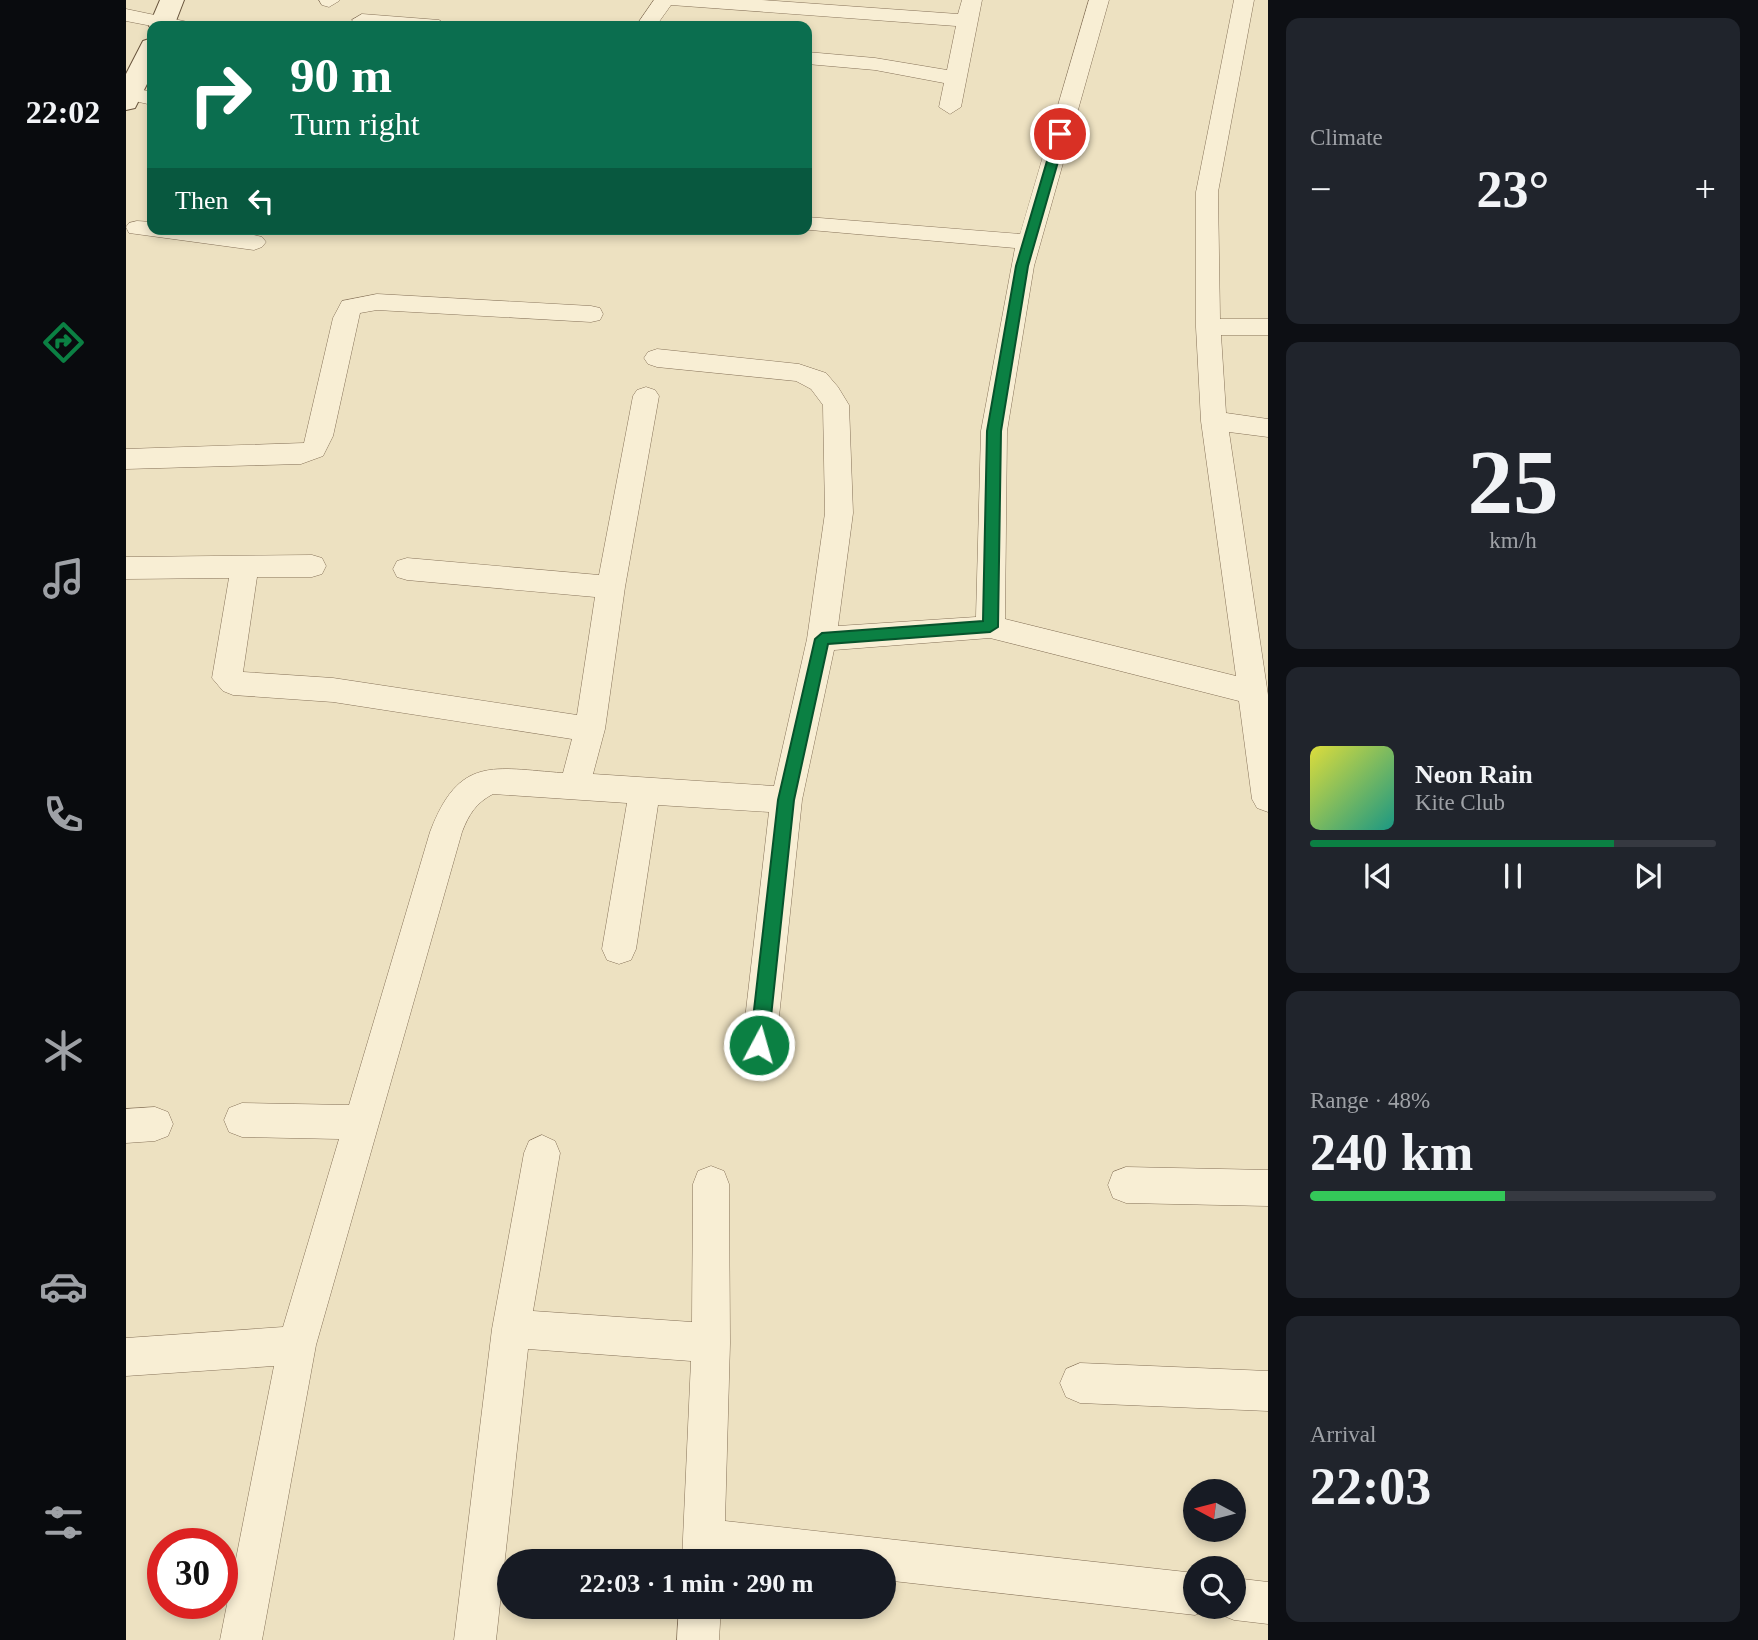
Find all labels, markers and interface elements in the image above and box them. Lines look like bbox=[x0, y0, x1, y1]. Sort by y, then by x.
text: 90 m bbox=[290, 48, 392, 103]
icon: right bbox=[175, 49, 266, 140]
text: 22:02 bbox=[26, 94, 100, 130]
pin bbox=[1030, 104, 1090, 164]
text: Turn right bbox=[290, 106, 420, 142]
icon: arrive bbox=[1041, 115, 1079, 153]
text: Climate bbox=[1310, 125, 1383, 150]
text: 23° bbox=[1477, 161, 1549, 218]
text: − bbox=[1310, 168, 1331, 210]
text: + bbox=[1695, 168, 1716, 210]
icon: left bbox=[242, 182, 280, 220]
text: Then bbox=[175, 186, 228, 215]
icon: directions bbox=[39, 318, 88, 367]
text: 25 bbox=[1468, 432, 1559, 533]
text: km/h bbox=[1489, 528, 1537, 553]
icon: music bbox=[39, 554, 88, 603]
text: Neon Rain bbox=[1415, 760, 1533, 789]
icon: phone bbox=[39, 790, 88, 839]
text: Kite Club bbox=[1415, 790, 1505, 815]
icon: previous bbox=[1359, 857, 1397, 895]
icon: pause bbox=[1494, 857, 1532, 895]
icon: next bbox=[1629, 857, 1667, 895]
position arrow bbox=[722, 1008, 796, 1082]
icon: climate bbox=[39, 1026, 88, 1075]
text: Range · 48% bbox=[1310, 1088, 1430, 1113]
text: 240 km bbox=[1310, 1124, 1473, 1181]
icon: car bbox=[39, 1262, 88, 1311]
text: Arrival bbox=[1310, 1422, 1376, 1447]
text: 22:03 bbox=[1310, 1458, 1431, 1515]
north arrow bbox=[1183, 1479, 1246, 1542]
map controls bbox=[1183, 1479, 1246, 1619]
icon: filters bbox=[39, 1498, 88, 1547]
speed limit sign: 30 bbox=[147, 1528, 238, 1619]
button: search bbox=[1183, 1556, 1246, 1619]
text: 22:03 · 1 min · 290 m bbox=[580, 1569, 814, 1598]

